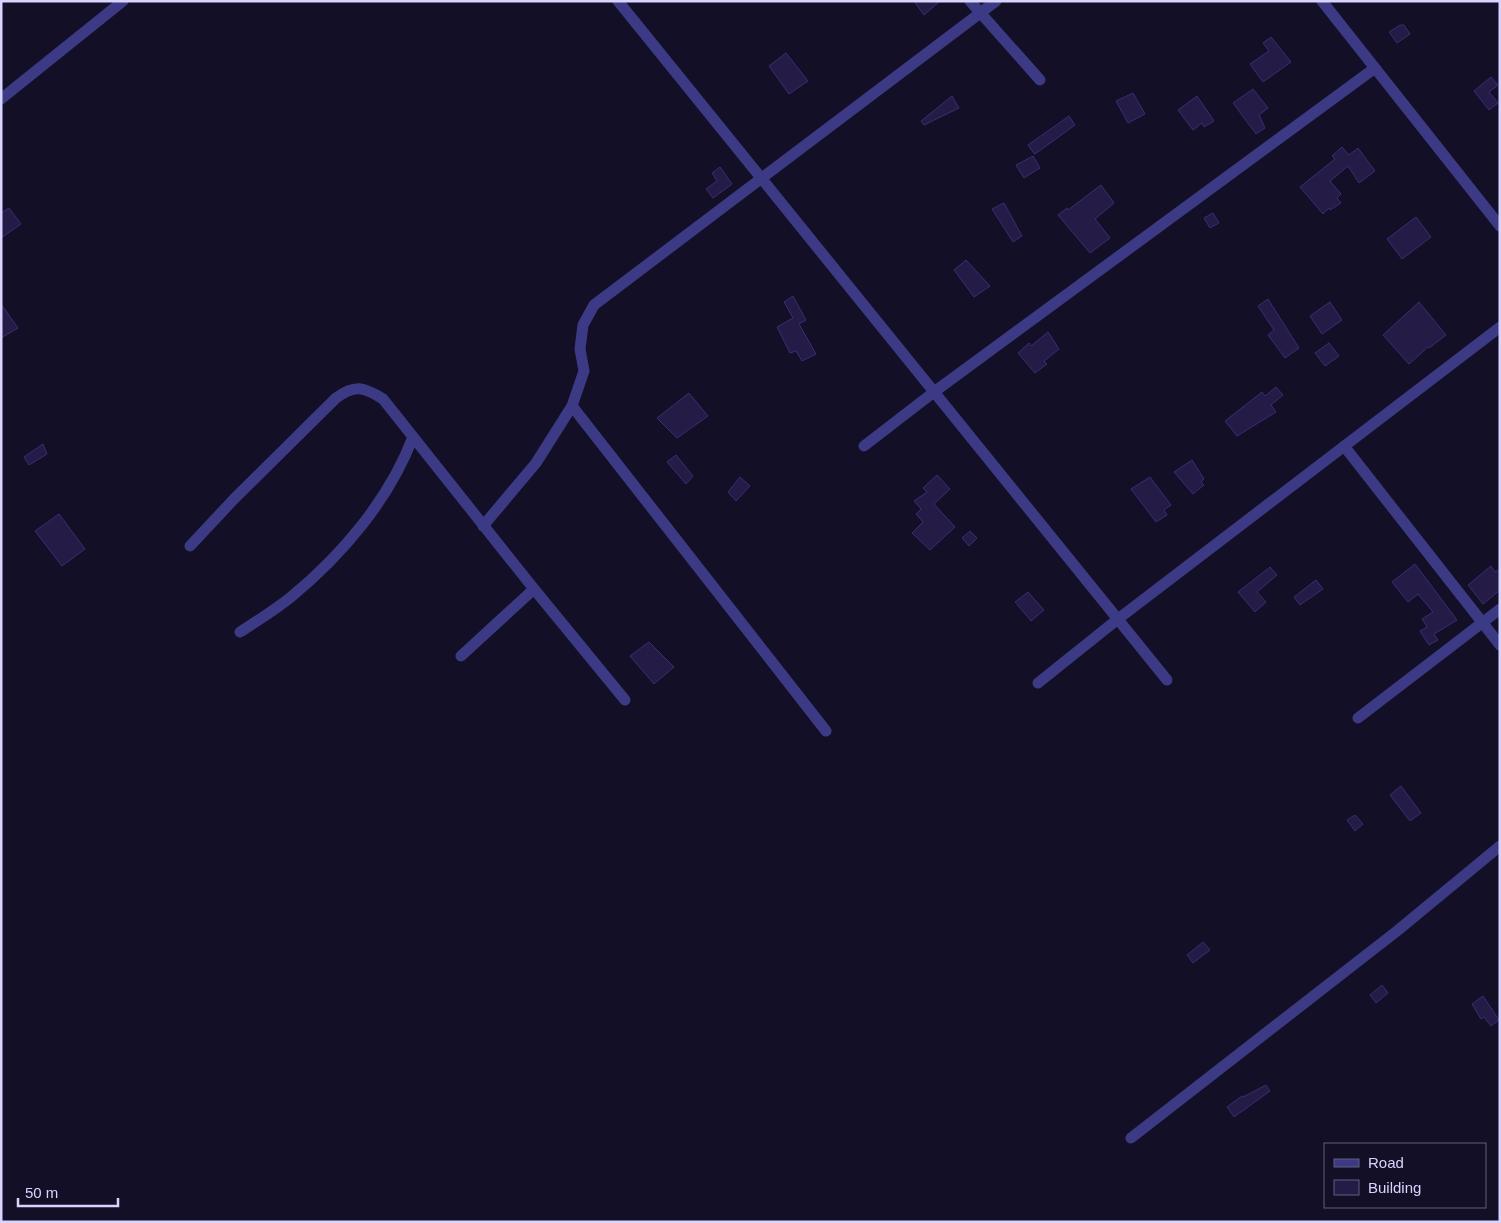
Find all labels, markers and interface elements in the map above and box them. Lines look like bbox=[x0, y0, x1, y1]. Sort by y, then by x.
legend bbox=[1324, 1143, 1486, 1208]
text: Road bbox=[1368, 1154, 1404, 1171]
scale bar bbox=[18, 1176, 118, 1208]
text: Building bbox=[1368, 1179, 1421, 1196]
text: 50 m bbox=[25, 1184, 58, 1201]

